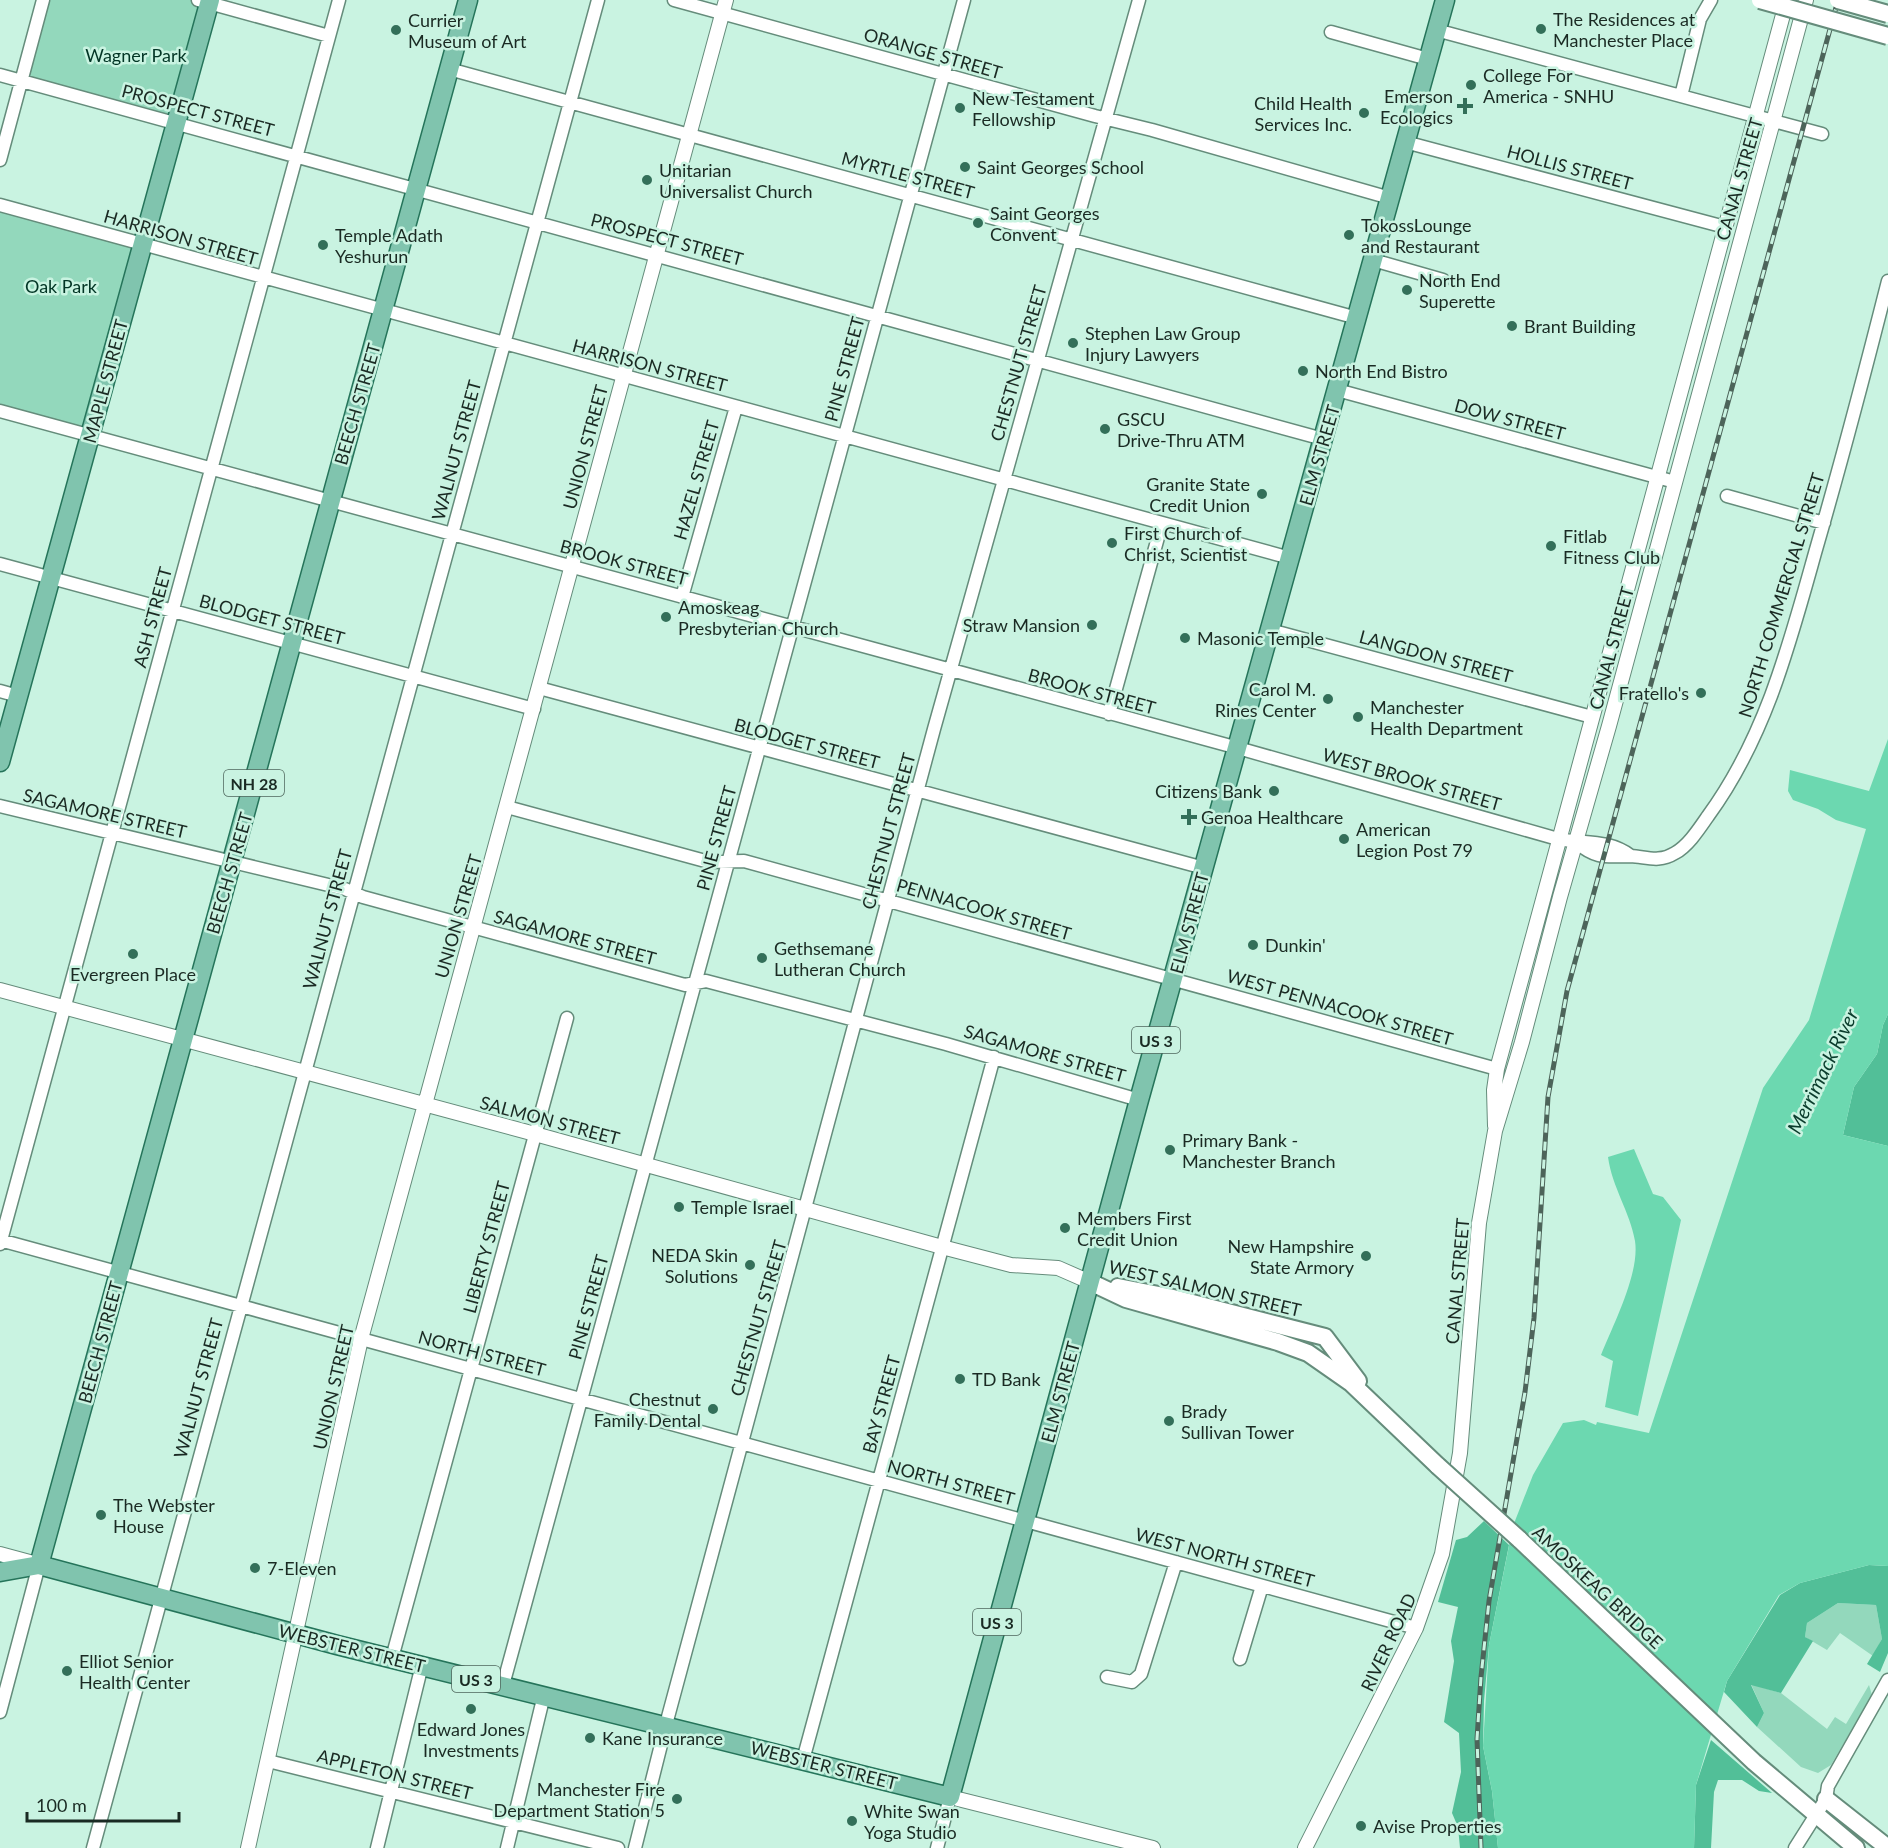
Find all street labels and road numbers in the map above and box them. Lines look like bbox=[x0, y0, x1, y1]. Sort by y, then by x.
street label: ORANGE STREET bbox=[861, 23, 1005, 83]
street label: PROSPECT STREET bbox=[119, 79, 277, 141]
street label: CANAL STREET bbox=[1711, 115, 1767, 243]
street label: HOLLIS STREET bbox=[1505, 140, 1636, 194]
street label: MYRTLE STREET bbox=[839, 147, 977, 203]
street label: HARRISON STREET bbox=[101, 204, 261, 270]
street label: PROSPECT STREET bbox=[588, 208, 746, 270]
street label: CHESTNUT STREET bbox=[985, 282, 1051, 444]
street label: PINE STREET bbox=[819, 314, 869, 424]
street label: MAPLE STREET bbox=[78, 316, 132, 445]
street label: HARRISON STREET bbox=[570, 334, 730, 396]
street label: BEECH STREET bbox=[329, 340, 385, 467]
street label: WALNUT STREET bbox=[427, 377, 485, 522]
street label: UNION STREET bbox=[558, 382, 612, 512]
street label: DOW STREET bbox=[1452, 394, 1568, 444]
street label: ELM STREET bbox=[1294, 402, 1344, 508]
street label: HAZEL STREET bbox=[668, 417, 724, 542]
street label: NORTH COMMERCIAL STREET bbox=[1733, 470, 1829, 720]
street label: BROOK STREET bbox=[558, 534, 691, 590]
street label: ASH STREET bbox=[128, 564, 176, 670]
street label: CANAL STREET bbox=[1584, 584, 1638, 712]
street label: BLODGET STREET bbox=[197, 589, 348, 649]
street label: LANGDON STREET bbox=[1357, 625, 1515, 687]
street label: BROOK STREET bbox=[1026, 663, 1159, 719]
street label: BLODGET STREET bbox=[732, 713, 883, 773]
street label: WEST BROOK STREET bbox=[1320, 743, 1504, 815]
street label: CHESTNUT STREET bbox=[856, 750, 920, 912]
road number: NH 28 bbox=[224, 770, 284, 796]
street label: SAGAMORE STREET bbox=[21, 783, 189, 843]
street label: PINE STREET bbox=[691, 783, 741, 893]
street label: BEECH STREET bbox=[201, 809, 257, 936]
street label: WALNUT STREET bbox=[298, 846, 356, 991]
street label: UNION STREET bbox=[430, 851, 486, 980]
street label: ELM STREET bbox=[1165, 870, 1213, 976]
street label: PENNACOOK STREET bbox=[894, 874, 1074, 945]
street label: SAGAMORE STREET bbox=[491, 905, 659, 969]
street label: WEST PENNACOOK STREET bbox=[1224, 964, 1456, 1050]
street label: SAGAMORE STREET bbox=[962, 1019, 1129, 1087]
road number: US 3 bbox=[1132, 1027, 1180, 1053]
street label: SALMON STREET bbox=[478, 1091, 623, 1149]
street label: LIBERTY STREET bbox=[458, 1178, 514, 1316]
street label: CANAL STREET bbox=[1441, 1217, 1474, 1345]
street label: CHESTNUT STREET bbox=[725, 1237, 791, 1399]
street label: PINE STREET bbox=[563, 1252, 613, 1362]
street label: WEST SALMON STREET bbox=[1107, 1255, 1304, 1321]
street label: BEECH STREET bbox=[73, 1278, 127, 1406]
street label: WALNUT STREET bbox=[169, 1315, 227, 1460]
street label: UNION STREET bbox=[308, 1322, 358, 1452]
street label: NORTH STREET bbox=[416, 1325, 549, 1381]
street label: ELM STREET bbox=[1036, 1339, 1084, 1445]
street label: BAY STREET bbox=[857, 1352, 905, 1455]
street label: NORTH STREET bbox=[885, 1454, 1018, 1510]
street label: AMOSKEAG BRIDGE bbox=[1528, 1521, 1668, 1653]
street label: WEST NORTH STREET bbox=[1133, 1522, 1317, 1592]
street label: RIVER ROAD bbox=[1356, 1589, 1420, 1695]
road number: US 3 bbox=[973, 1609, 1021, 1635]
street label: WEBSTER STREET bbox=[276, 1619, 428, 1677]
road number: US 3 bbox=[452, 1666, 500, 1692]
street label: WEBSTER STREET bbox=[748, 1736, 900, 1794]
street label: APPLETON STREET bbox=[315, 1744, 475, 1804]

